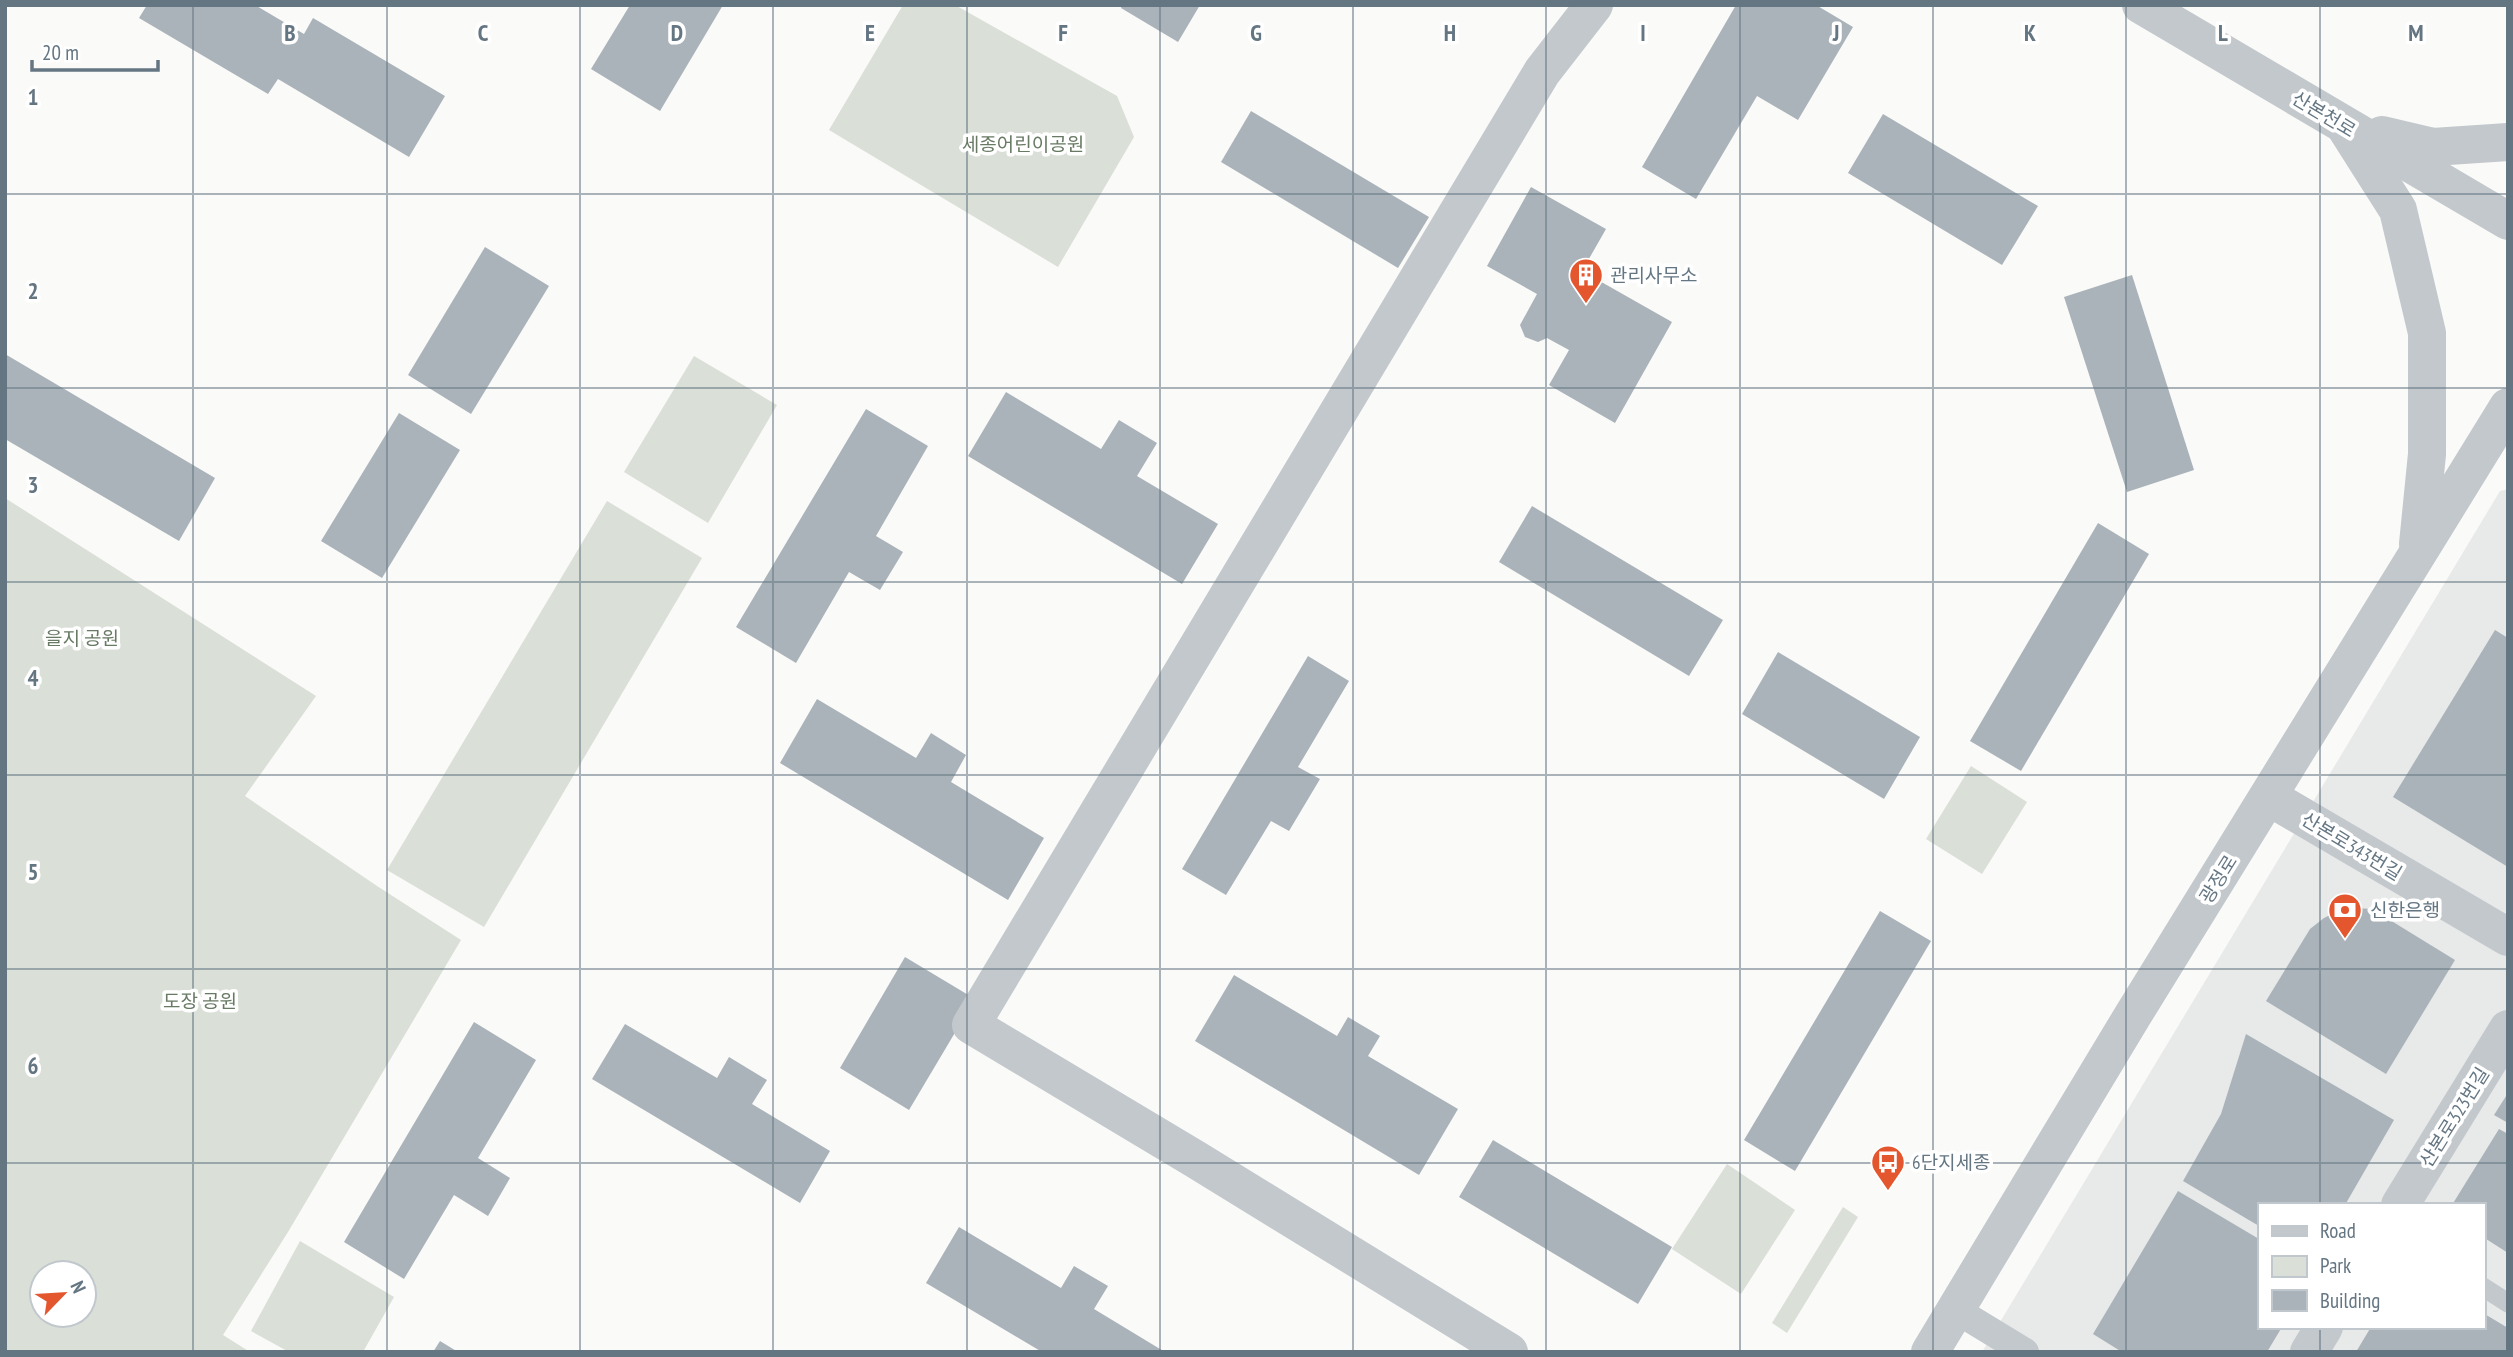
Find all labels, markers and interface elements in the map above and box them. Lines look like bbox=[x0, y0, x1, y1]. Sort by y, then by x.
text: B bbox=[284, 18, 296, 47]
text: C bbox=[478, 18, 489, 47]
text: D bbox=[671, 18, 683, 47]
text: E bbox=[865, 18, 875, 47]
text: F bbox=[1058, 18, 1068, 47]
text: G bbox=[1250, 18, 1262, 47]
text: H bbox=[1444, 18, 1456, 47]
text: I bbox=[1640, 18, 1646, 47]
text: J bbox=[1832, 18, 1839, 47]
text: K bbox=[2024, 18, 2036, 47]
text: L bbox=[2218, 18, 2228, 47]
text: M bbox=[2408, 18, 2424, 47]
scale bar bbox=[32, 28, 158, 72]
text: 20 m bbox=[42, 39, 79, 66]
text: 1 bbox=[28, 82, 39, 111]
street label: 산본천로 bbox=[2288, 86, 2360, 142]
park label: 세종어린이공원 bbox=[962, 132, 1084, 156]
building icon: 관리사무소 bbox=[1567, 256, 1605, 305]
place label: 관리사무소 bbox=[1610, 263, 1697, 287]
text: 2 bbox=[28, 276, 39, 305]
text: 3 bbox=[28, 470, 39, 499]
park label: 을지 공원 bbox=[45, 626, 119, 650]
text: 4 bbox=[28, 663, 39, 692]
street label: 산본로343번길 bbox=[2297, 807, 2407, 885]
street label: 광정로 bbox=[2194, 850, 2242, 908]
text: 5 bbox=[28, 857, 39, 886]
bank icon: 신한은행 bbox=[2326, 891, 2364, 940]
place label: 신한은행 bbox=[2370, 898, 2440, 922]
park label: 도장 공원 bbox=[163, 989, 237, 1013]
text: 6 bbox=[28, 1051, 39, 1080]
street label: 산본로323번길 bbox=[2414, 1063, 2494, 1171]
bus stop icon: 6단지세종 bbox=[1869, 1143, 1907, 1192]
place label: 6단지세종 bbox=[1912, 1150, 1990, 1174]
legend bbox=[2258, 1203, 2485, 1329]
text: Road bbox=[2320, 1217, 2356, 1244]
text: Park bbox=[2320, 1252, 2351, 1279]
north arrow bbox=[28, 1259, 98, 1329]
text: N bbox=[65, 1277, 91, 1297]
text: Building bbox=[2320, 1287, 2380, 1314]

